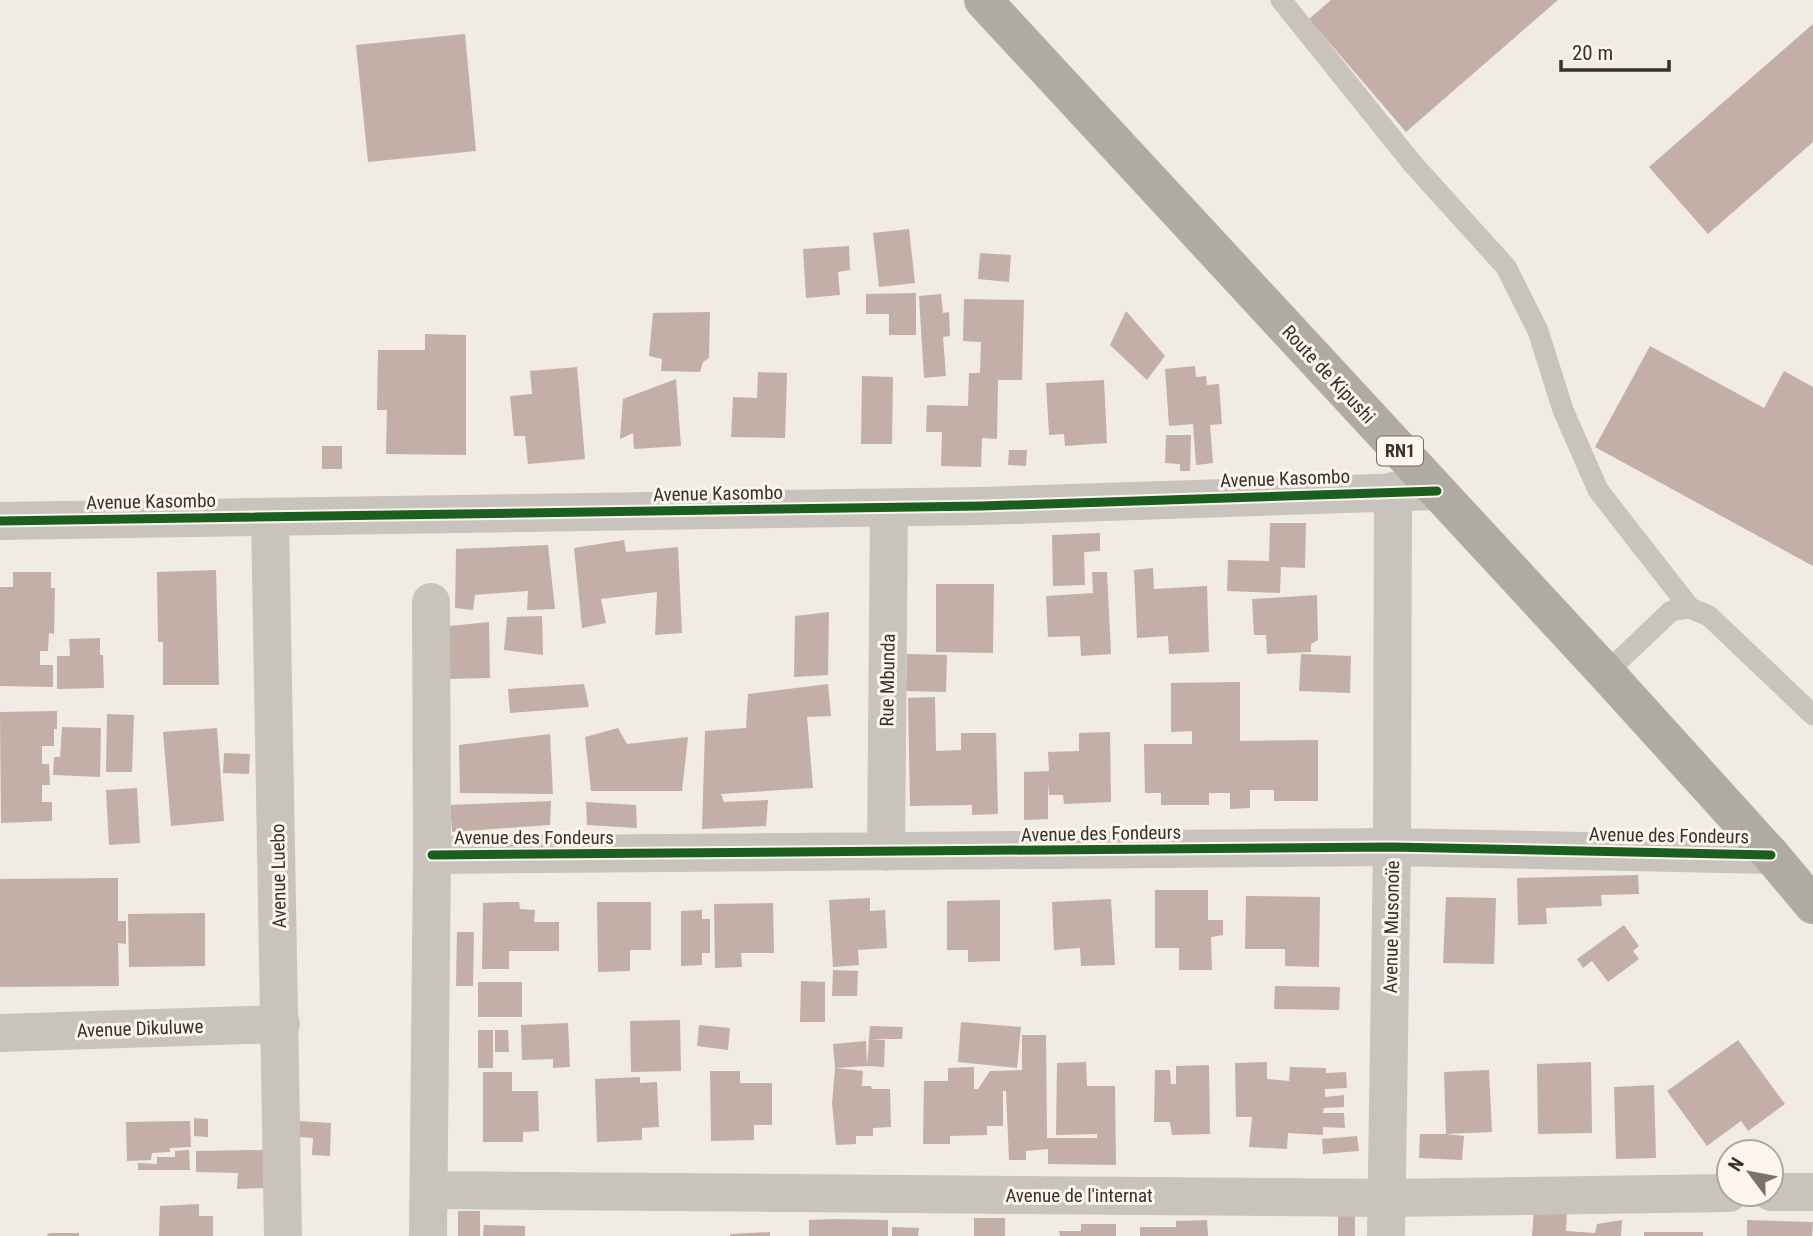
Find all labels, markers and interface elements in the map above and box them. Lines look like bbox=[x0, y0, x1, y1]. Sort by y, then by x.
scale bar bbox=[1561, 28, 1670, 72]
text: 20 m bbox=[1572, 41, 1613, 65]
street label: Route de Kipushi bbox=[1277, 320, 1380, 428]
road number: RN1 bbox=[1377, 436, 1423, 466]
street label: Avenue Kasombo bbox=[1220, 465, 1350, 492]
street label: Avenue Kasombo bbox=[653, 481, 783, 506]
street label: Avenue Kasombo bbox=[86, 489, 216, 514]
street label: Rue Mbunda bbox=[875, 633, 900, 727]
street label: Avenue des Fondeurs bbox=[1021, 821, 1181, 846]
street label: Avenue Luebo bbox=[266, 823, 291, 929]
street label: Avenue des Fondeurs bbox=[1589, 823, 1749, 848]
street label: Avenue des Fondeurs bbox=[454, 826, 614, 849]
street label: Avenue Musonoïe bbox=[1379, 860, 1404, 994]
street label: Avenue Dikuluwe bbox=[76, 1015, 204, 1042]
north arrow bbox=[1715, 1138, 1785, 1208]
text: N bbox=[1723, 1153, 1749, 1175]
street label: Avenue de l'internat bbox=[1005, 1184, 1153, 1207]

